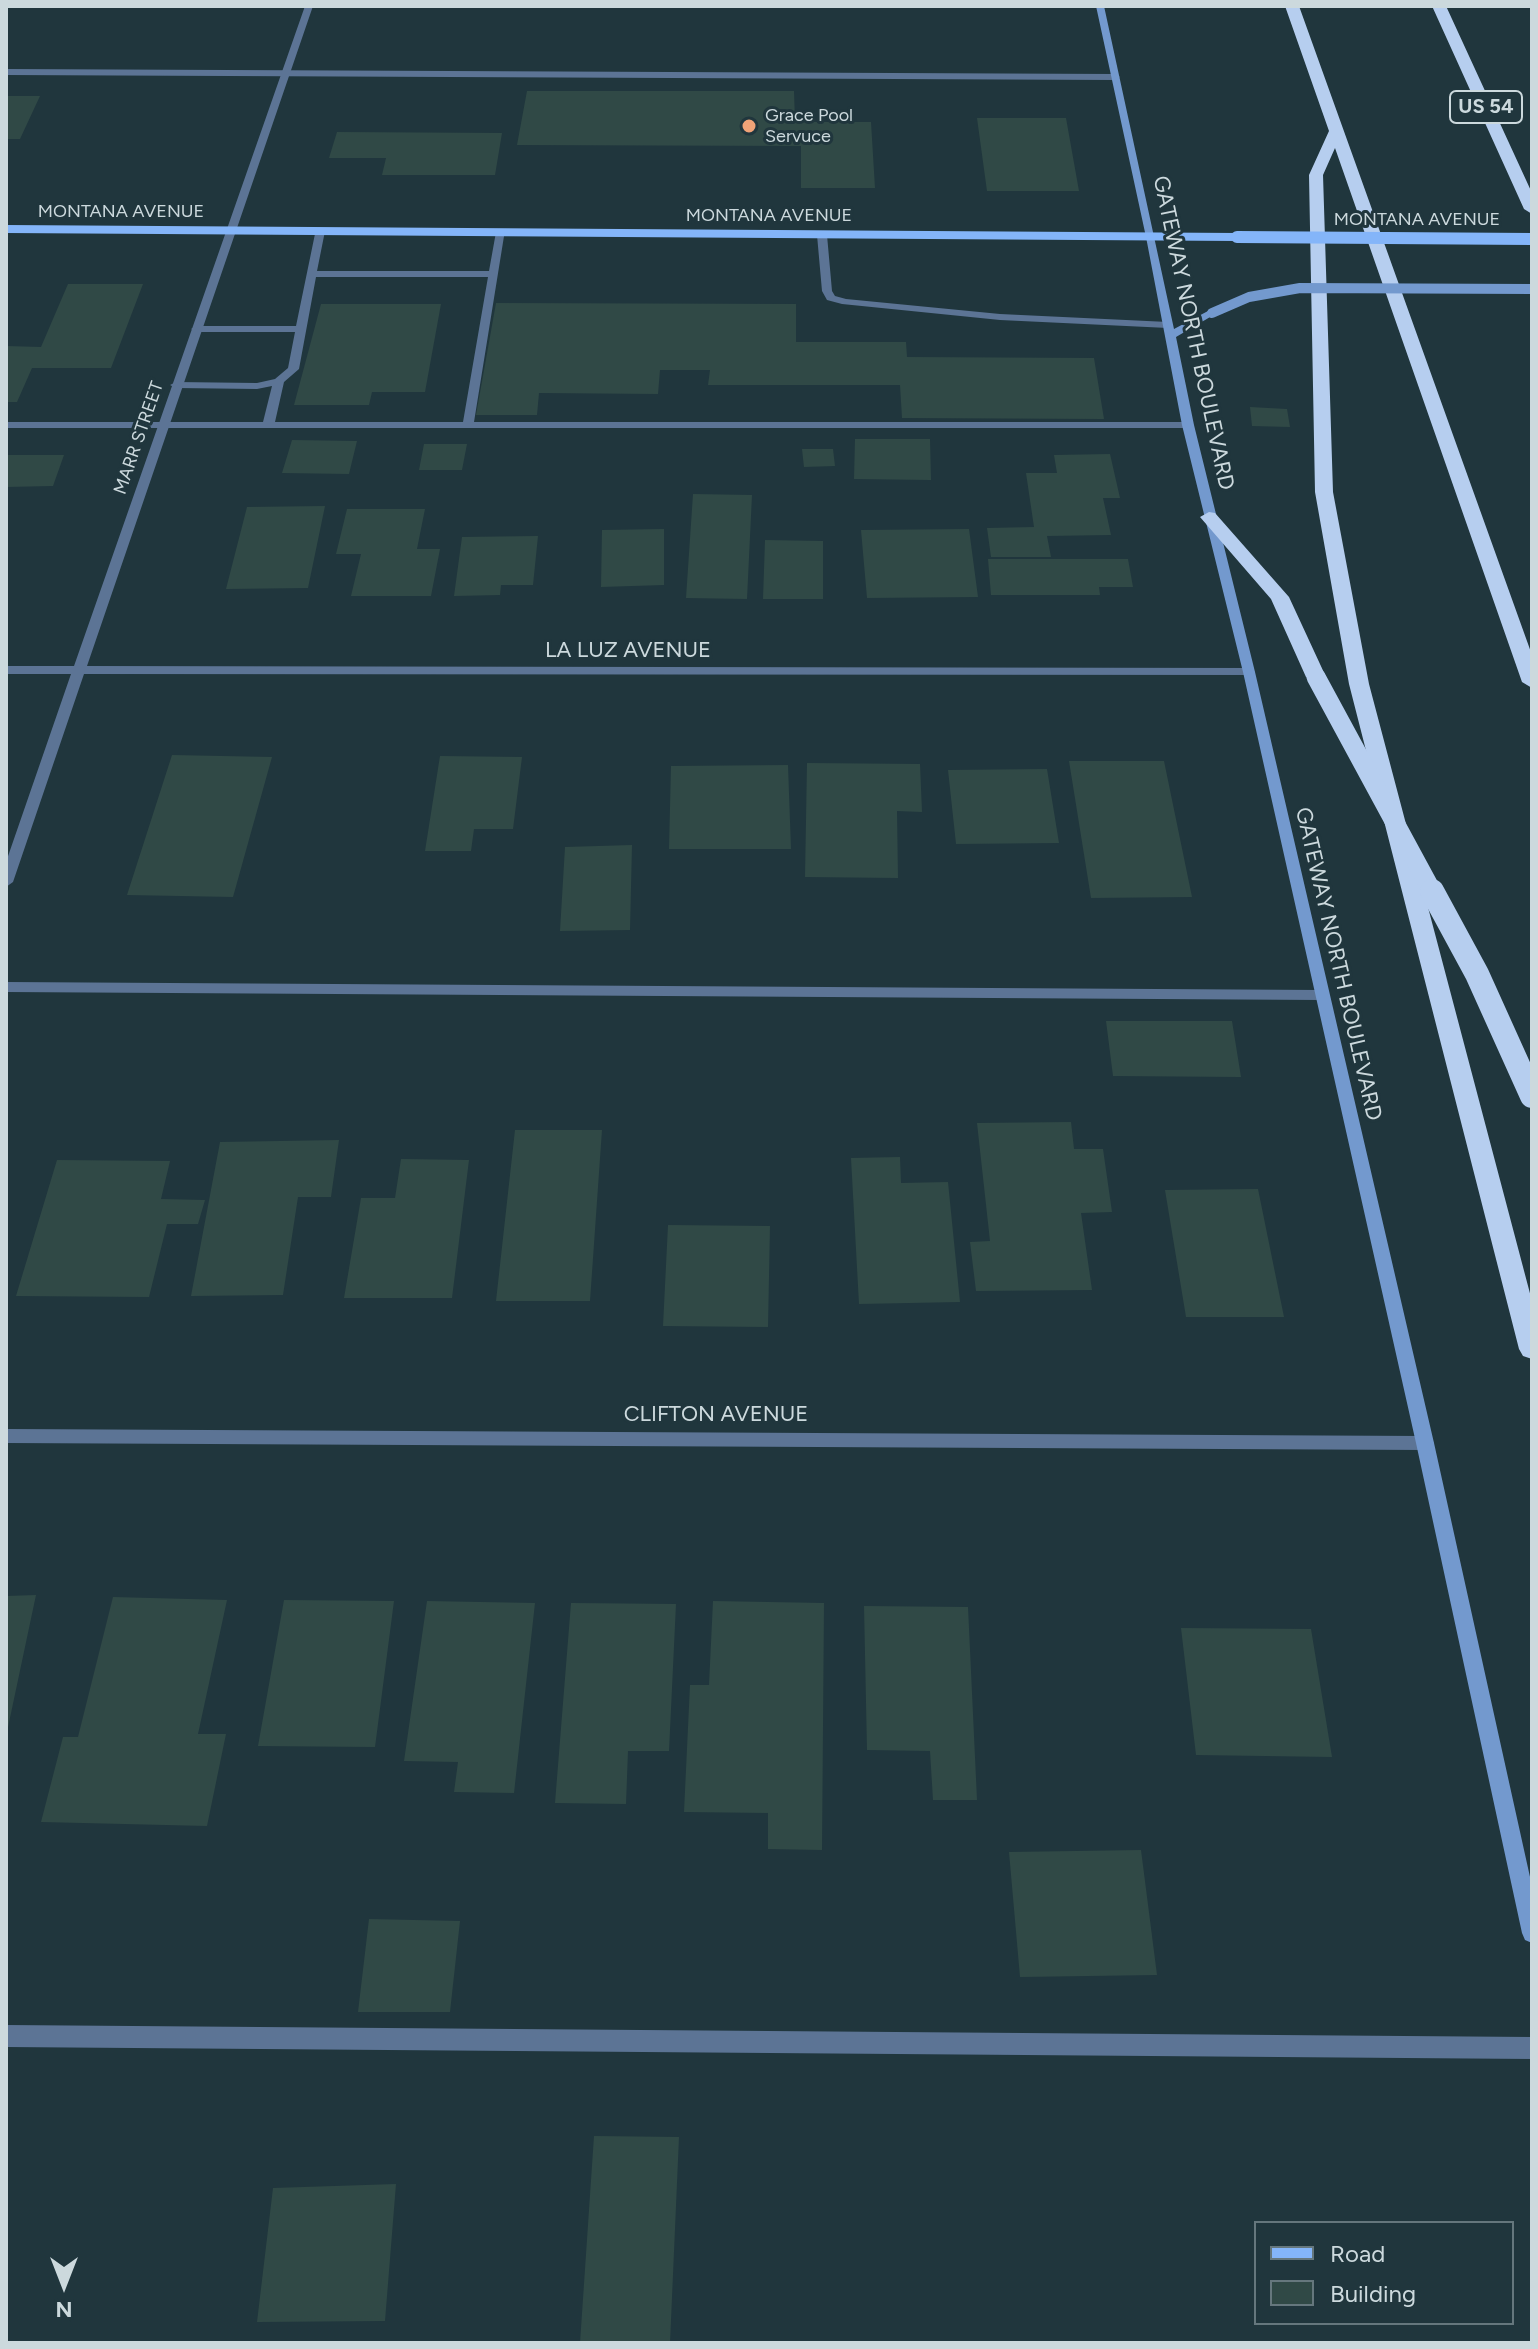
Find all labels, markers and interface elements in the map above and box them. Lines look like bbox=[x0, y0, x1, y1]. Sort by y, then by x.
road number: US 54 bbox=[1450, 91, 1522, 123]
place label: Grace Pool Servuce bbox=[765, 105, 853, 148]
marker: Grace Pool Servuce bbox=[740, 117, 758, 135]
street label: GATEWAY NORTH BOULEVARD bbox=[1147, 173, 1239, 493]
street label: MONTANA AVENUE bbox=[38, 201, 204, 223]
street label: MONTANA AVENUE bbox=[686, 205, 852, 227]
street label: MONTANA AVENUE bbox=[1334, 209, 1500, 231]
street label: MARR STREET bbox=[110, 379, 168, 497]
street label: LA LUZ AVENUE bbox=[545, 638, 711, 664]
street label: GATEWAY NORTH BOULEVARD bbox=[1289, 805, 1387, 1123]
street label: CLIFTON AVENUE bbox=[624, 1402, 808, 1428]
legend bbox=[1254, 2221, 1514, 2325]
text: Road bbox=[1330, 2239, 1385, 2268]
north arrow bbox=[24, 2245, 104, 2325]
text: Building bbox=[1330, 2279, 1416, 2308]
text: N bbox=[56, 2296, 73, 2323]

